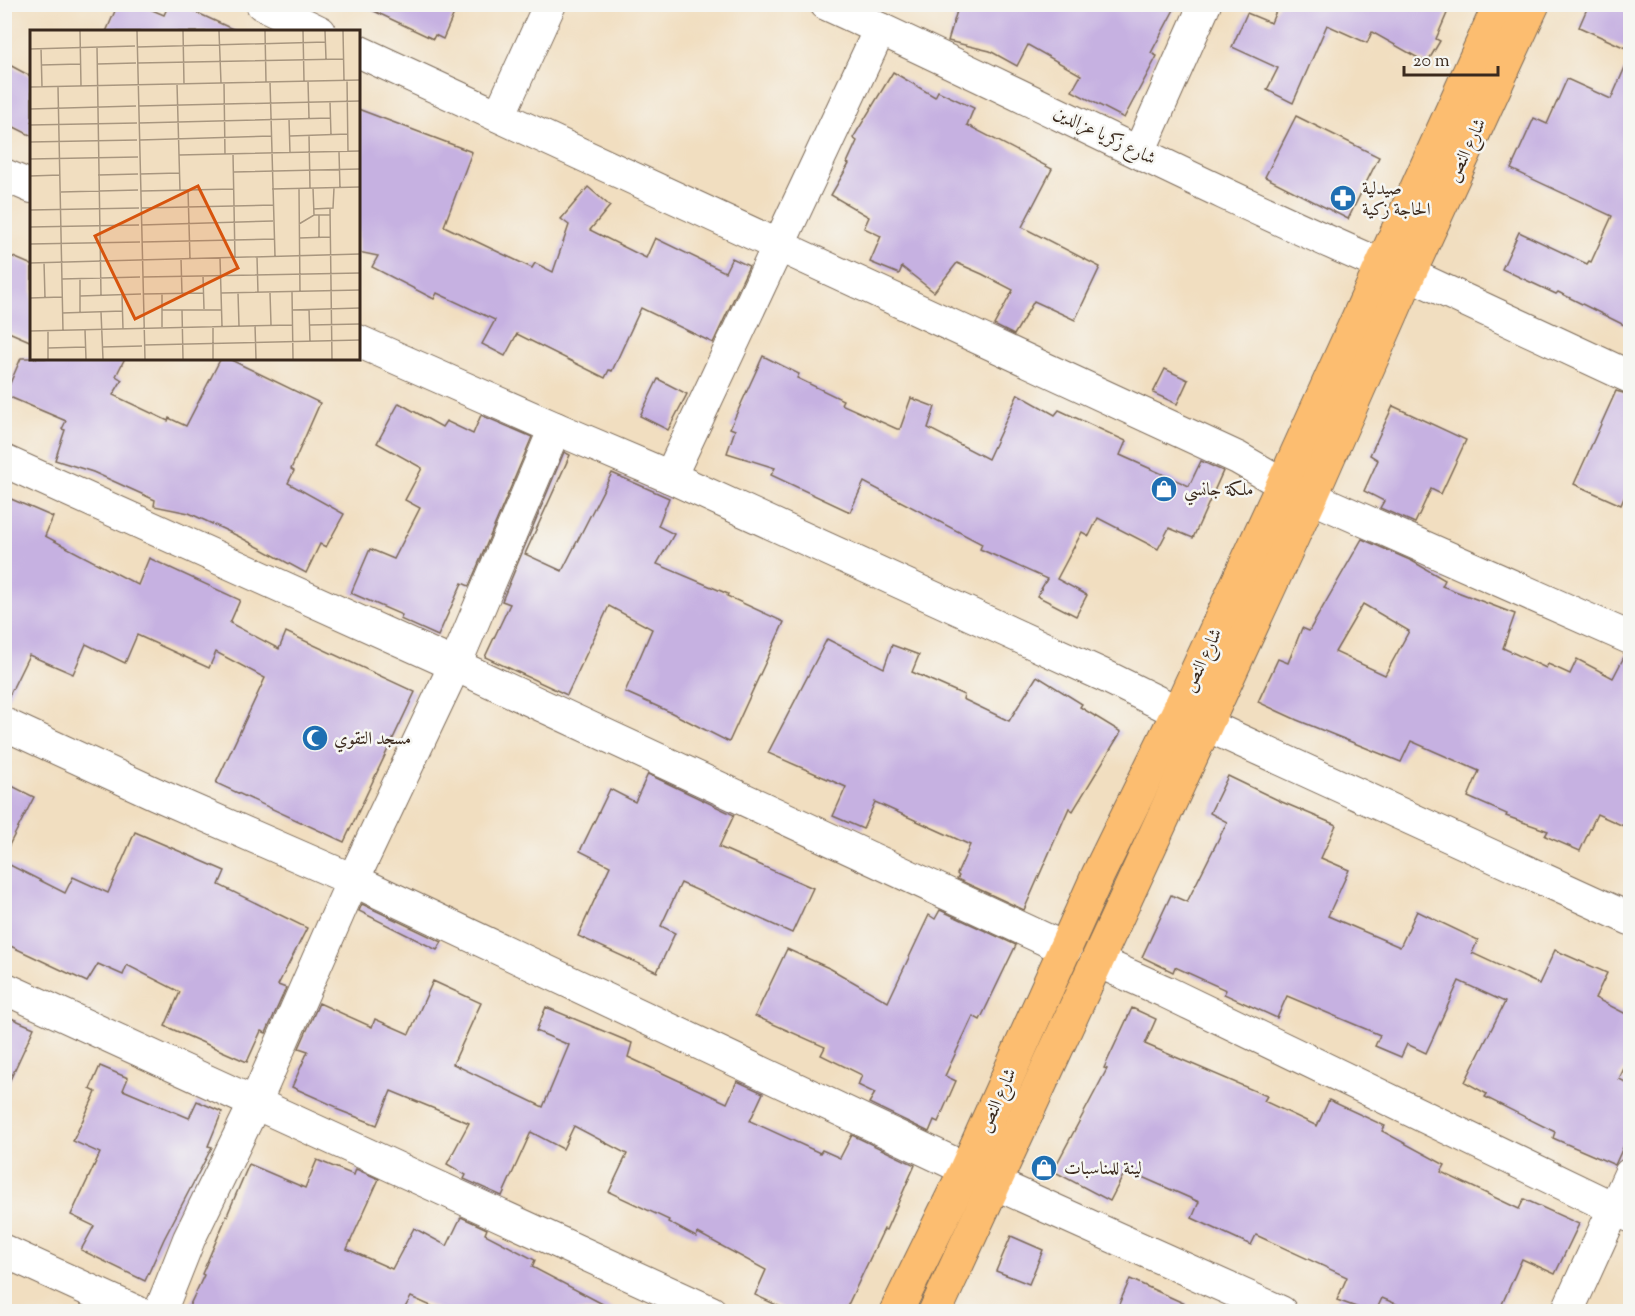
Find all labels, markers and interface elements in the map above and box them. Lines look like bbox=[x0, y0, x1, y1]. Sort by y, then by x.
inset map bbox=[30, 30, 360, 360]
scale bar bbox=[1404, 39, 1498, 77]
text: 20 m bbox=[1413, 49, 1450, 75]
street label: شارع زكريا عزالدين bbox=[1049, 101, 1160, 173]
street label: شارع النص bbox=[1442, 115, 1494, 187]
place label: صيدلية الحاجة زكية bbox=[1362, 177, 1431, 224]
pharmacy icon: صيدلية الحاجة زكية bbox=[1328, 183, 1358, 213]
shop icon: ملكة جانسي bbox=[1149, 474, 1179, 504]
place label: ملكة جانسي bbox=[1184, 478, 1253, 506]
street label: شارع النص bbox=[1178, 625, 1230, 697]
mosque icon: مسجد التقوي bbox=[300, 723, 330, 753]
place label: مسجد التقوي bbox=[334, 727, 411, 753]
street label: شارع النص bbox=[973, 1065, 1024, 1137]
shop icon: لينة للمناسبات bbox=[1029, 1153, 1059, 1183]
place label: لينة للمناسبات bbox=[1064, 1157, 1142, 1183]

